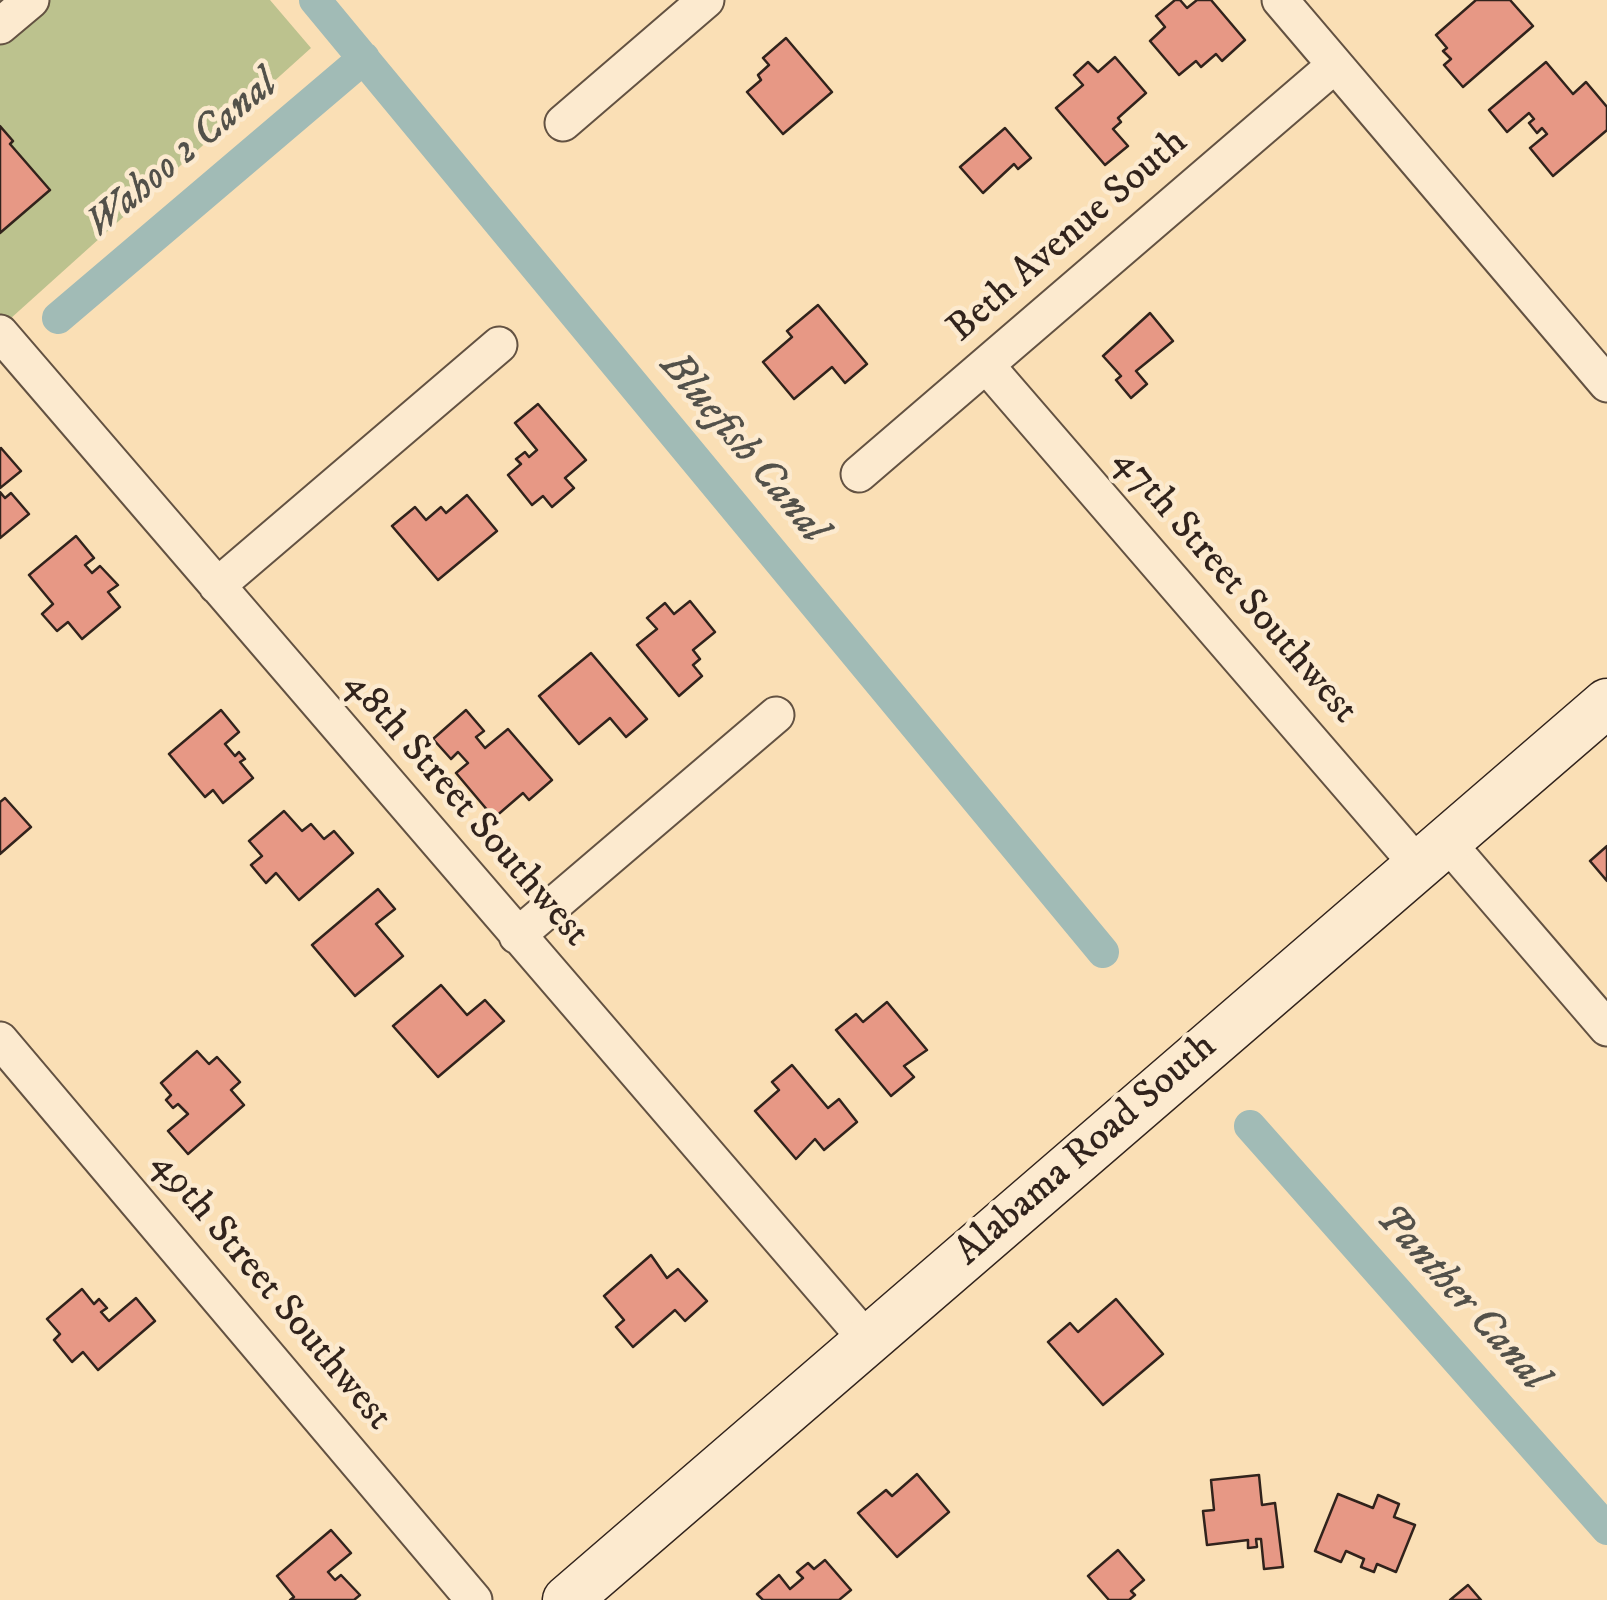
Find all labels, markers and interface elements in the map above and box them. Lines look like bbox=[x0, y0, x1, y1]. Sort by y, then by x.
water label: Wahoo 2 Canal bbox=[77, 61, 289, 251]
street label: Beth Avenue South bbox=[939, 120, 1199, 354]
water label: Bluefish Canal bbox=[648, 343, 836, 555]
street label: 47th Street Southwest bbox=[1101, 439, 1367, 735]
street label: 48th Street Southwest bbox=[332, 662, 598, 958]
street label: Alabama Road South bbox=[946, 1024, 1228, 1278]
street label: 49th Street Southwest bbox=[139, 1142, 401, 1442]
water label: Panther Canal bbox=[1363, 1195, 1557, 1403]

